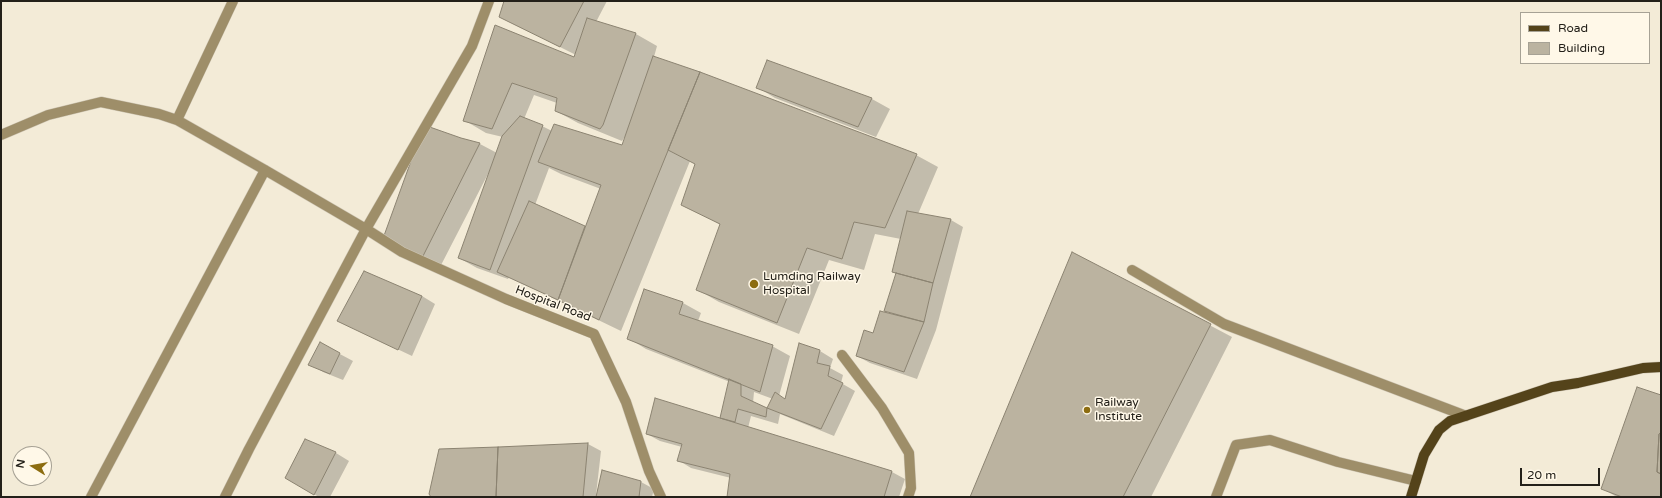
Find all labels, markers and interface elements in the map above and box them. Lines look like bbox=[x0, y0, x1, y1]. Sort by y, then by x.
legend bbox=[1520, 12, 1650, 64]
text: Road bbox=[1558, 21, 1588, 35]
text: Building bbox=[1558, 41, 1605, 55]
place label: Lumding Railway Hospital bbox=[763, 270, 861, 298]
marker: Lumding Railway Hospital bbox=[748, 278, 760, 290]
street label: Hospital Road bbox=[513, 283, 593, 325]
place label: Railway Institute bbox=[1095, 396, 1142, 424]
marker: Railway Institute bbox=[1082, 405, 1092, 415]
north arrow bbox=[12, 446, 52, 486]
text: N bbox=[13, 458, 28, 469]
scale bar bbox=[1522, 460, 1602, 486]
text: 20 m bbox=[1527, 468, 1556, 482]

